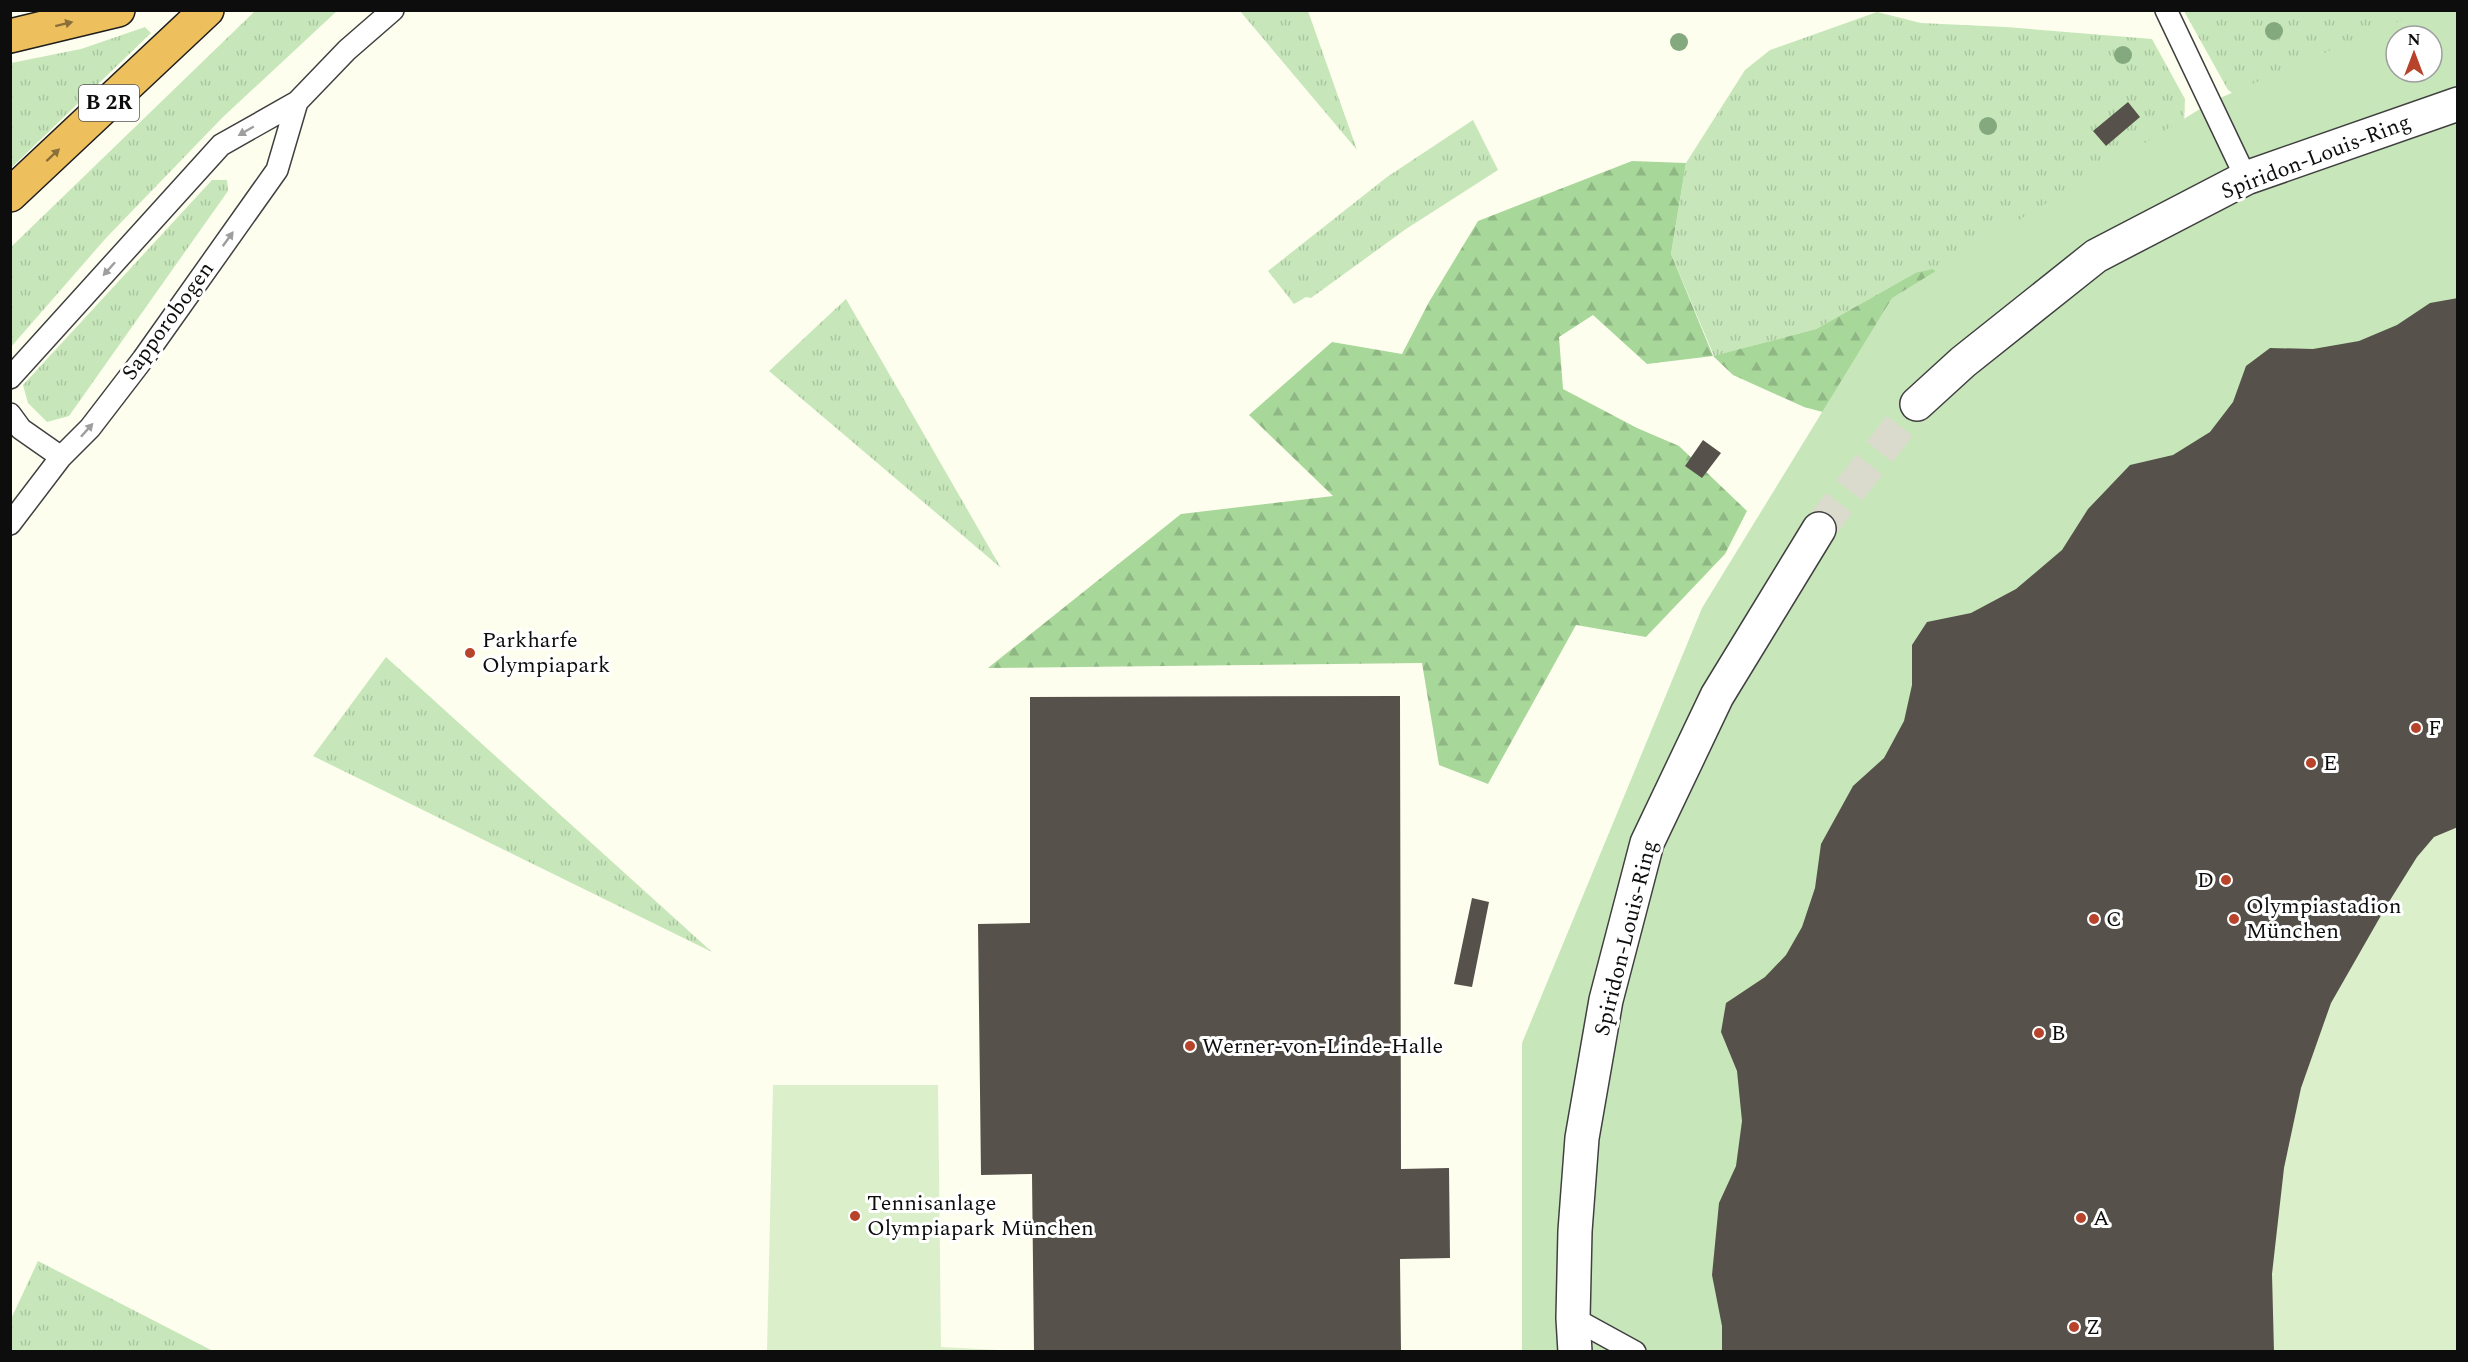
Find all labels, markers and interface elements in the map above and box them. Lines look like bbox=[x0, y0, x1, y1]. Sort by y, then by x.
one-way arrow bbox=[55, 18, 73, 28]
north arrow bbox=[2384, 24, 2444, 84]
text: N bbox=[2407, 28, 2421, 52]
road number: B 2R bbox=[79, 85, 139, 121]
street label: Spiridon-Louis-Ring bbox=[2216, 106, 2416, 208]
one-way arrow bbox=[238, 126, 254, 137]
one-way arrow bbox=[46, 149, 60, 163]
one-way arrow bbox=[221, 231, 233, 246]
street label: Sapporobogen bbox=[114, 255, 222, 387]
one-way arrow bbox=[103, 261, 116, 276]
one-way arrow bbox=[80, 423, 94, 437]
place label: Parkharfe Olympiapark bbox=[482, 624, 610, 682]
marker: Parkharfe Olympiapark bbox=[463, 646, 477, 660]
place label: F bbox=[2428, 712, 2442, 745]
marker: F bbox=[2409, 721, 2423, 735]
place label: E bbox=[2323, 747, 2337, 780]
marker: E bbox=[2304, 756, 2318, 770]
street label: Spiridon-Louis-Ring bbox=[1586, 837, 1666, 1039]
place label: D bbox=[2197, 864, 2214, 897]
marker: D bbox=[2219, 873, 2233, 887]
place label: Olympiastadion München bbox=[2246, 890, 2402, 948]
place label: C bbox=[2106, 903, 2122, 936]
marker: C bbox=[2087, 912, 2101, 926]
marker: Olympiastadion München bbox=[2227, 912, 2241, 926]
place label: B bbox=[2051, 1017, 2065, 1050]
marker: B bbox=[2032, 1026, 2046, 1040]
place label: Werner-von-Linde-Halle bbox=[1202, 1030, 1443, 1063]
marker: Werner-von-Linde-Halle bbox=[1183, 1039, 1197, 1053]
place label: Tennisanlage Olympiapark München bbox=[867, 1187, 1094, 1245]
place label: A bbox=[2093, 1202, 2110, 1235]
marker: Tennisanlage Olympiapark München bbox=[848, 1209, 862, 1223]
marker: A bbox=[2074, 1211, 2088, 1225]
place label: Z bbox=[2086, 1311, 2100, 1344]
marker: Z bbox=[2067, 1320, 2081, 1334]

